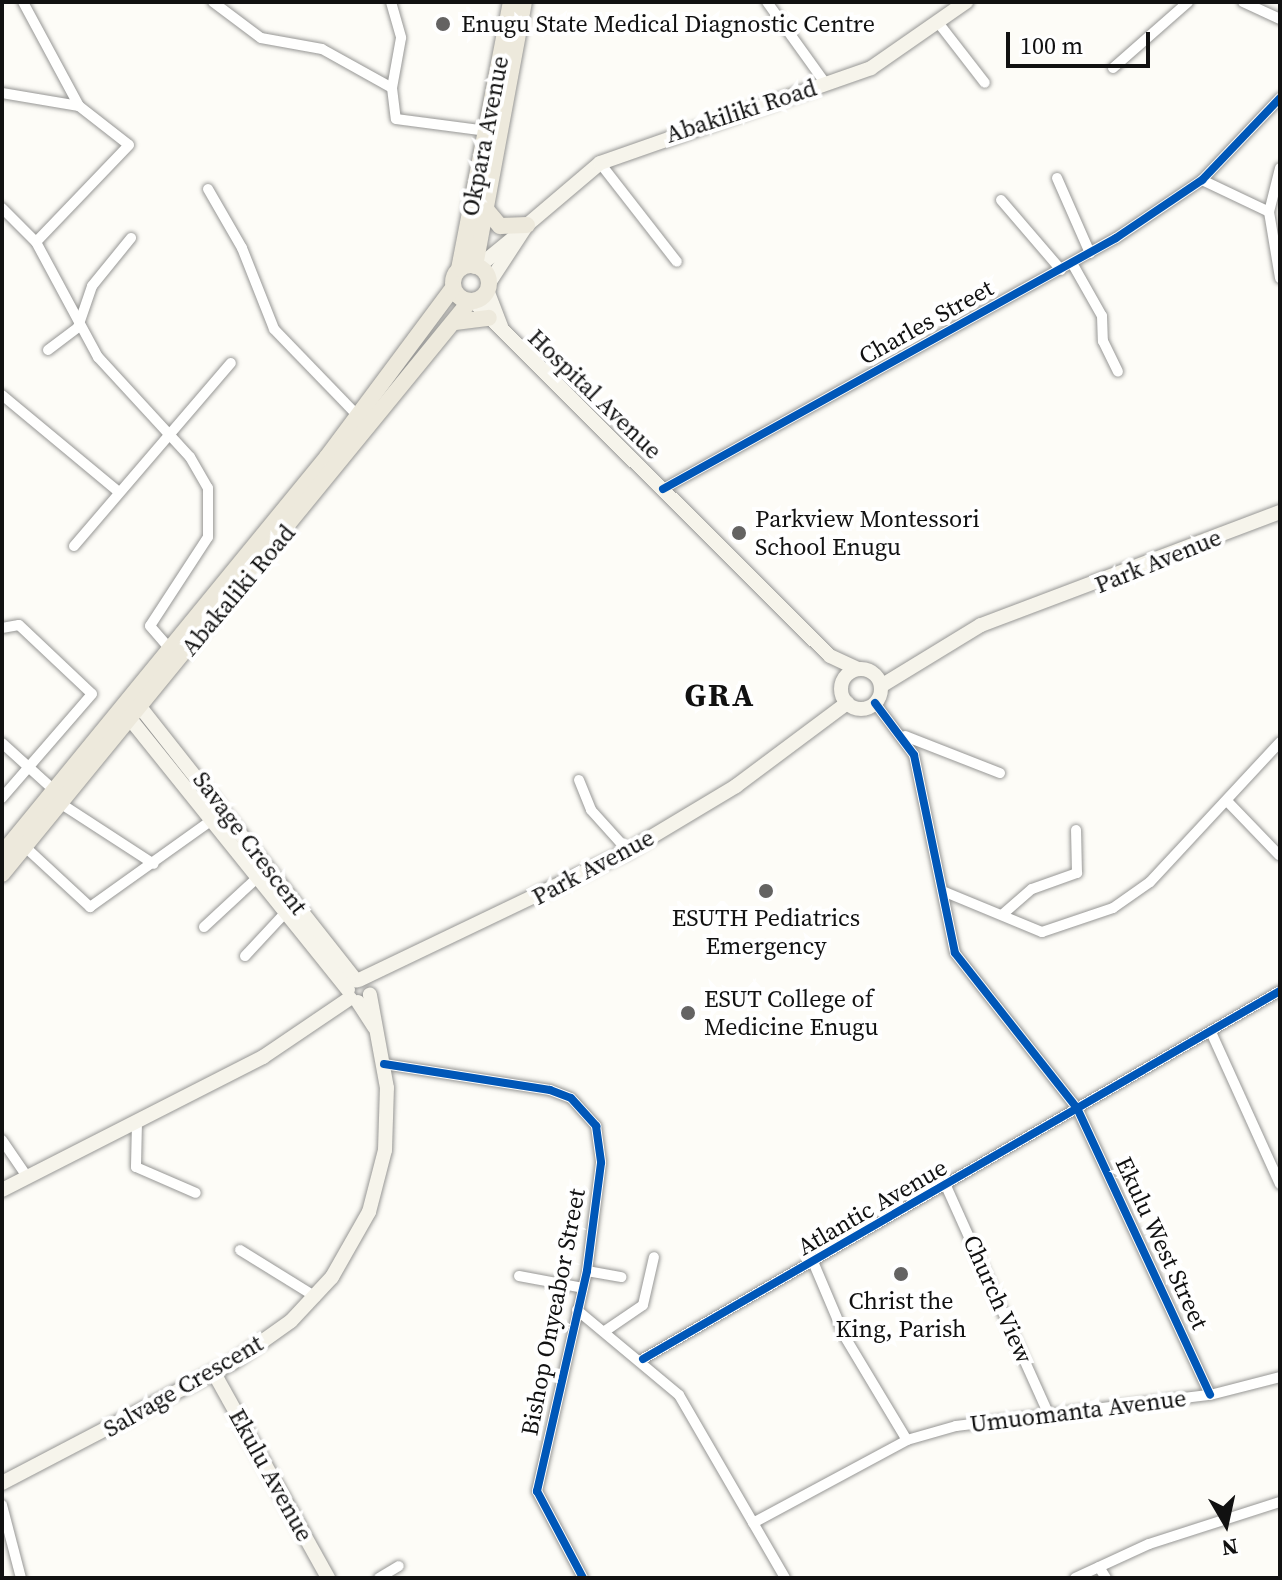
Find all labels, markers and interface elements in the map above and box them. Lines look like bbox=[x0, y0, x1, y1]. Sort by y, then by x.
place label: Enugu State Medical Diagnostic Centre bbox=[461, 10, 875, 38]
marker: Enugu State Medical Diagnostic Centre bbox=[432, 13, 454, 35]
scale bar bbox=[1010, 16, 1154, 66]
text: 100 m bbox=[1020, 29, 1083, 62]
street label: Okpara Avenue bbox=[455, 54, 515, 218]
street label: Abakiliki Road bbox=[662, 73, 820, 149]
street label: Charles Street bbox=[854, 273, 998, 371]
street label: Hospital Avenue bbox=[522, 323, 668, 465]
place label: Parkview Montessori School Enugu bbox=[755, 505, 980, 561]
street label: Abakaliki Road bbox=[175, 519, 301, 661]
street label: Park Avenue bbox=[1091, 523, 1225, 599]
marker: Parkview Montessori School Enugu bbox=[730, 524, 748, 542]
district label: GRA bbox=[684, 676, 756, 714]
street label: Savage Crescent bbox=[187, 766, 313, 920]
street label: Park Avenue bbox=[527, 823, 659, 911]
marker: ESUTH Pediatrics Emergency bbox=[757, 882, 775, 900]
place label: ESUTH Pediatrics Emergency bbox=[672, 904, 860, 960]
place label: ESUT College of Medicine Enugu bbox=[704, 985, 879, 1041]
marker: ESUT College of Medicine Enugu bbox=[679, 1004, 697, 1022]
street label: Ekulu West Street bbox=[1109, 1152, 1215, 1334]
street label: Atlantic Avenue bbox=[792, 1153, 952, 1261]
street label: Bishop Onyeabor Street bbox=[515, 1186, 591, 1438]
street label: Church View bbox=[957, 1230, 1039, 1368]
marker: Christ the King, Parish bbox=[892, 1265, 910, 1283]
place label: Christ the King, Parish bbox=[835, 1287, 967, 1343]
street label: Salvage Crescent bbox=[98, 1329, 268, 1443]
street label: Umuomanta Avenue bbox=[968, 1383, 1188, 1439]
street label: Ekulu Avenue bbox=[223, 1404, 319, 1546]
north arrow bbox=[1186, 1484, 1266, 1564]
text: N bbox=[1219, 1532, 1240, 1564]

